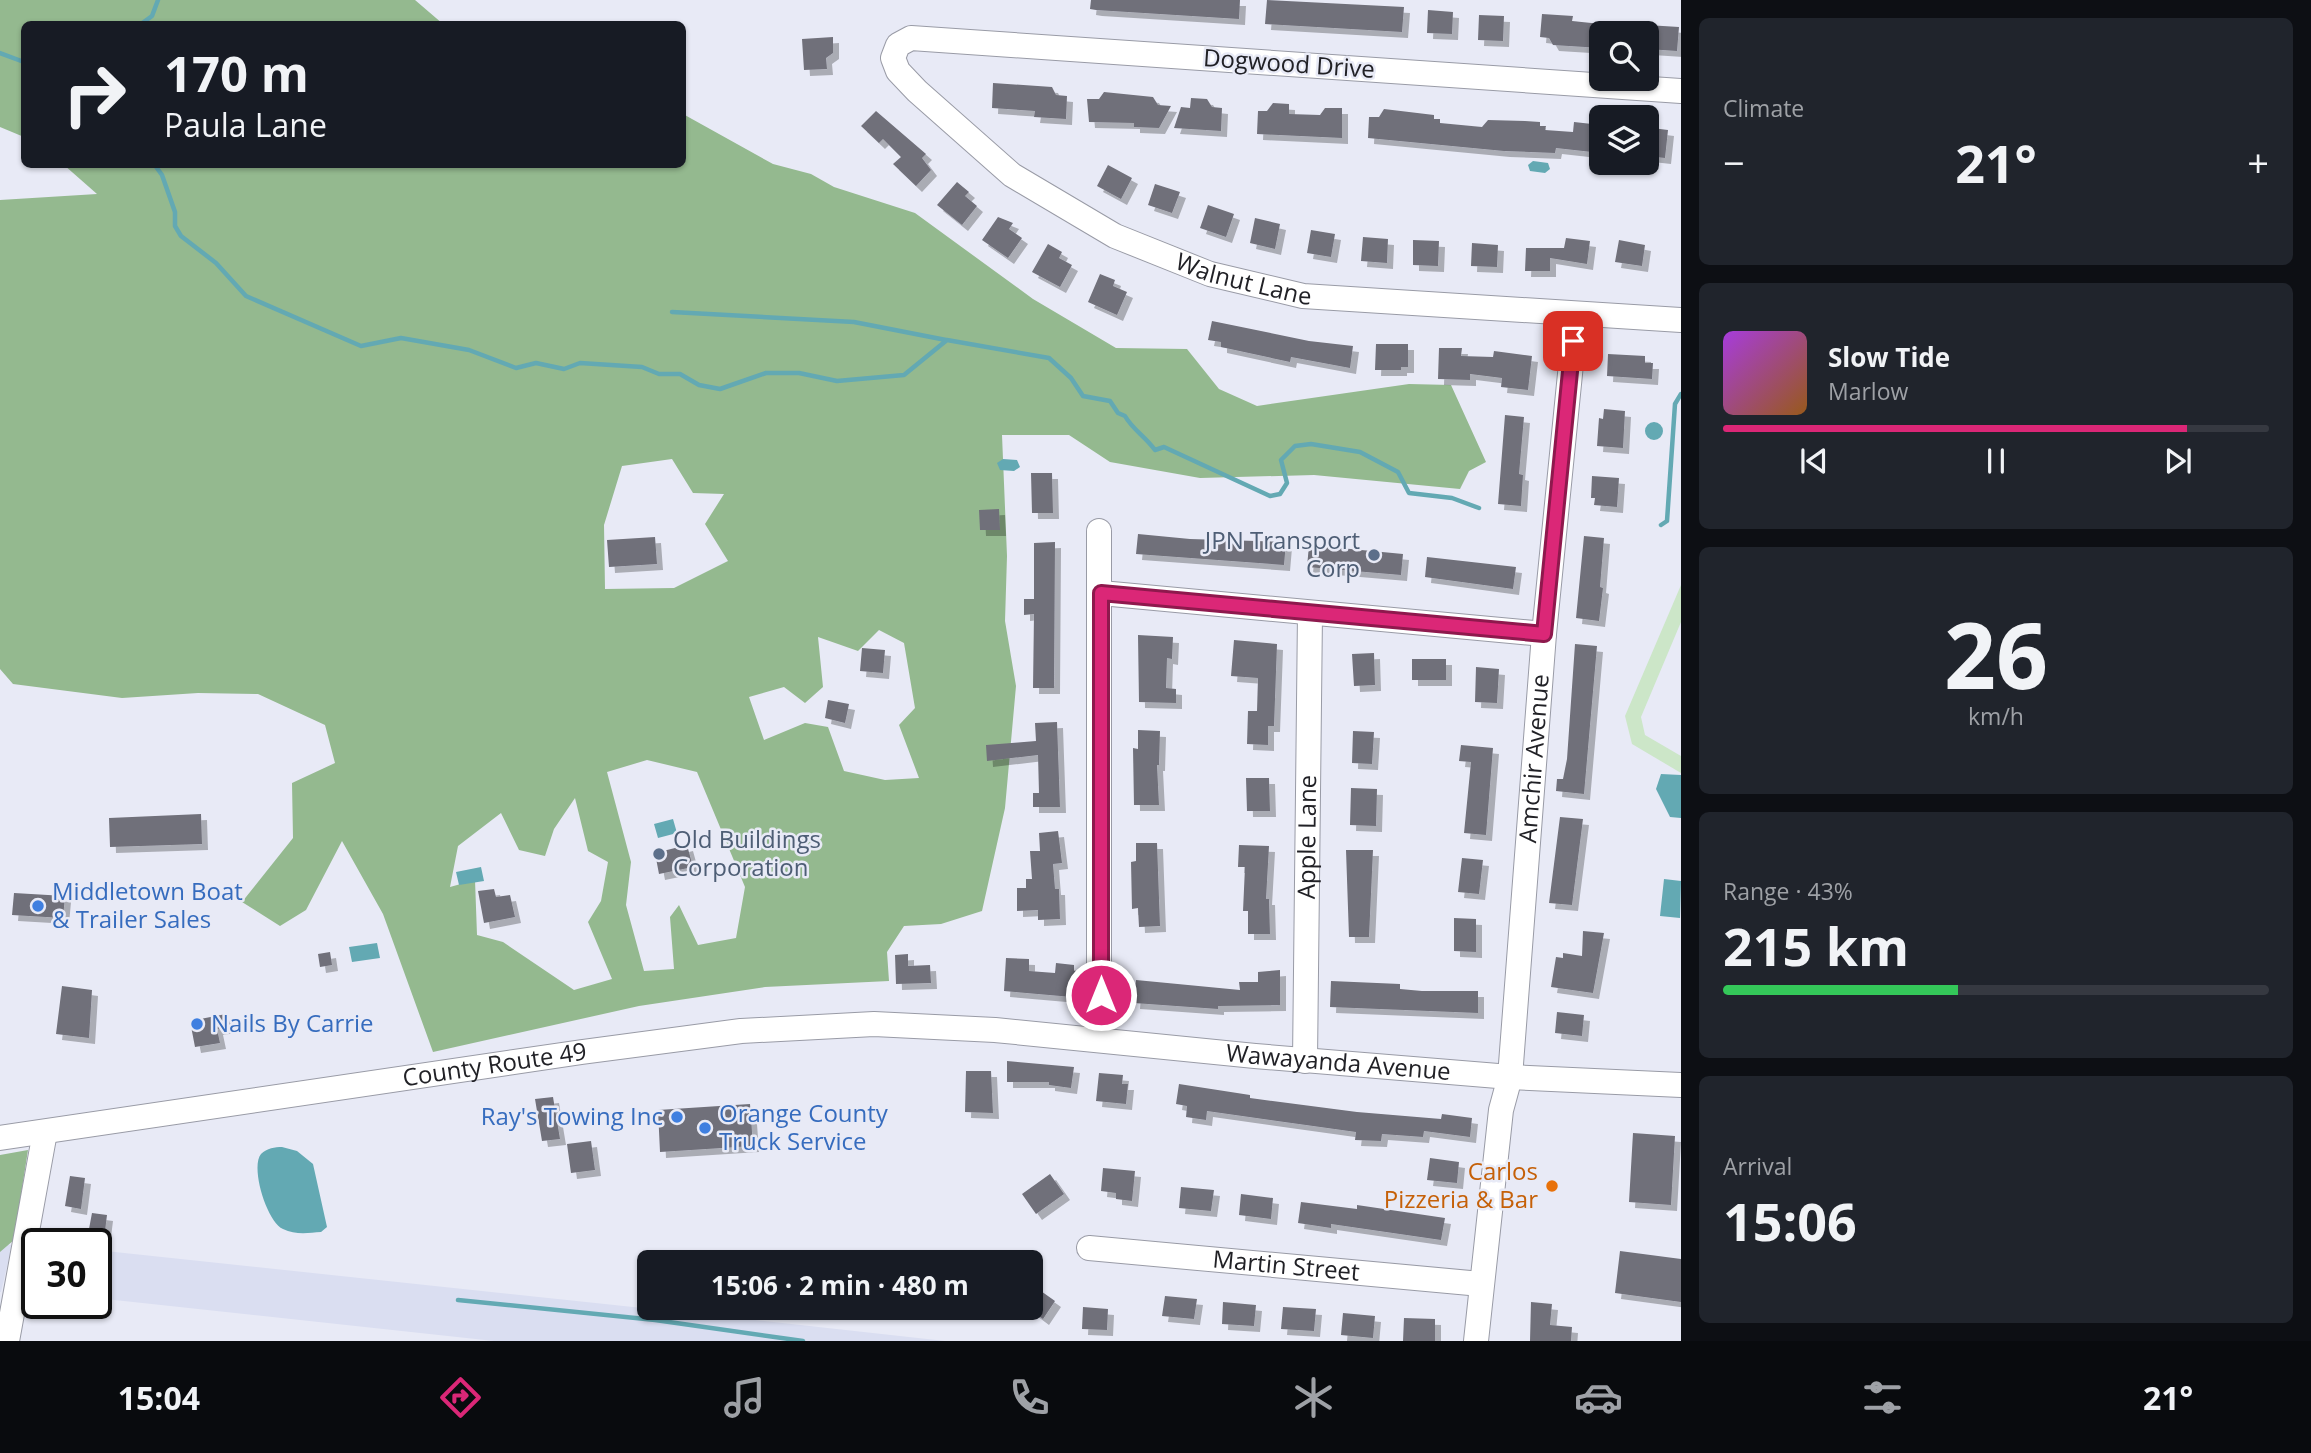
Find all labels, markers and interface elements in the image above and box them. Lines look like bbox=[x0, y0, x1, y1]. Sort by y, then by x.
map controls bbox=[1589, 21, 1659, 175]
button: search bbox=[1589, 21, 1659, 91]
text: 170 m bbox=[164, 40, 309, 106]
street label: Dogwood Drive bbox=[1202, 40, 1376, 85]
icon: right bbox=[49, 49, 140, 140]
text: Climate bbox=[1723, 92, 1804, 124]
text: Paula Lane bbox=[164, 103, 327, 146]
button: layers bbox=[1589, 105, 1659, 175]
text: 21° bbox=[1955, 127, 2037, 198]
text: − bbox=[1723, 136, 1745, 188]
text: + bbox=[2247, 136, 2269, 188]
street label: Walnut Lane bbox=[1171, 244, 1313, 312]
pin bbox=[1543, 311, 1603, 371]
icon: arrive bbox=[1554, 322, 1592, 360]
text: Slow Tide bbox=[1828, 339, 1950, 375]
text: Marlow bbox=[1828, 375, 1908, 407]
icon: previous bbox=[1795, 442, 1833, 480]
icon: pause bbox=[1977, 442, 2015, 480]
icon: next bbox=[2159, 442, 2197, 480]
place label: JPN Transport Corp bbox=[1203, 523, 1360, 584]
marker: JPN Transport Corp bbox=[1366, 547, 1382, 563]
text: 26 bbox=[1944, 592, 2048, 716]
street label: Amchir Avenue bbox=[1510, 673, 1556, 844]
text: km/h bbox=[1968, 700, 2024, 732]
street label: Apple Lane bbox=[1289, 775, 1323, 899]
place label: Old Buildings Corporation bbox=[673, 822, 821, 883]
marker: Old Buildings Corporation bbox=[651, 846, 667, 862]
place label: Middletown Boat & Trailer Sales bbox=[52, 874, 243, 935]
text: Range · 43% bbox=[1723, 875, 1853, 907]
marker: Middletown Boat & Trailer Sales bbox=[30, 898, 46, 914]
text: 215 km bbox=[1723, 910, 1909, 981]
position arrow bbox=[1064, 958, 1138, 1032]
place label: Nails By Carrie bbox=[211, 1006, 374, 1039]
marker: Nails By Carrie bbox=[189, 1016, 205, 1032]
street label: County Route 49 bbox=[400, 1034, 589, 1093]
street label: Wawayanda Avenue bbox=[1225, 1035, 1452, 1087]
place label: Orange County Truck Service bbox=[719, 1096, 889, 1157]
place label: Ray's Towing Inc bbox=[481, 1099, 663, 1132]
marker: Ray's Towing Inc bbox=[669, 1109, 685, 1125]
marker: Orange County Truck Service bbox=[697, 1120, 713, 1136]
text: Arrival bbox=[1723, 1150, 1792, 1182]
place label: Carlos Pizzeria & Bar bbox=[1384, 1154, 1538, 1215]
marker: Carlos Pizzeria & Bar bbox=[1544, 1178, 1560, 1194]
text: 15:06 bbox=[1723, 1185, 1857, 1256]
speed limit sign: 30 bbox=[21, 1228, 112, 1319]
street label: Martin Street bbox=[1211, 1241, 1361, 1288]
text: 15:06 · 2 min · 480 m bbox=[711, 1267, 969, 1303]
icon: directions bbox=[436, 1373, 485, 1422]
icon: music bbox=[720, 1373, 769, 1422]
icon: phone bbox=[1005, 1373, 1054, 1422]
icon: climate bbox=[1289, 1373, 1338, 1422]
icon: car bbox=[1574, 1373, 1623, 1422]
icon: filters bbox=[1858, 1373, 1907, 1422]
text: 15:04 bbox=[118, 1376, 200, 1419]
text: 21° bbox=[2143, 1376, 2193, 1419]

